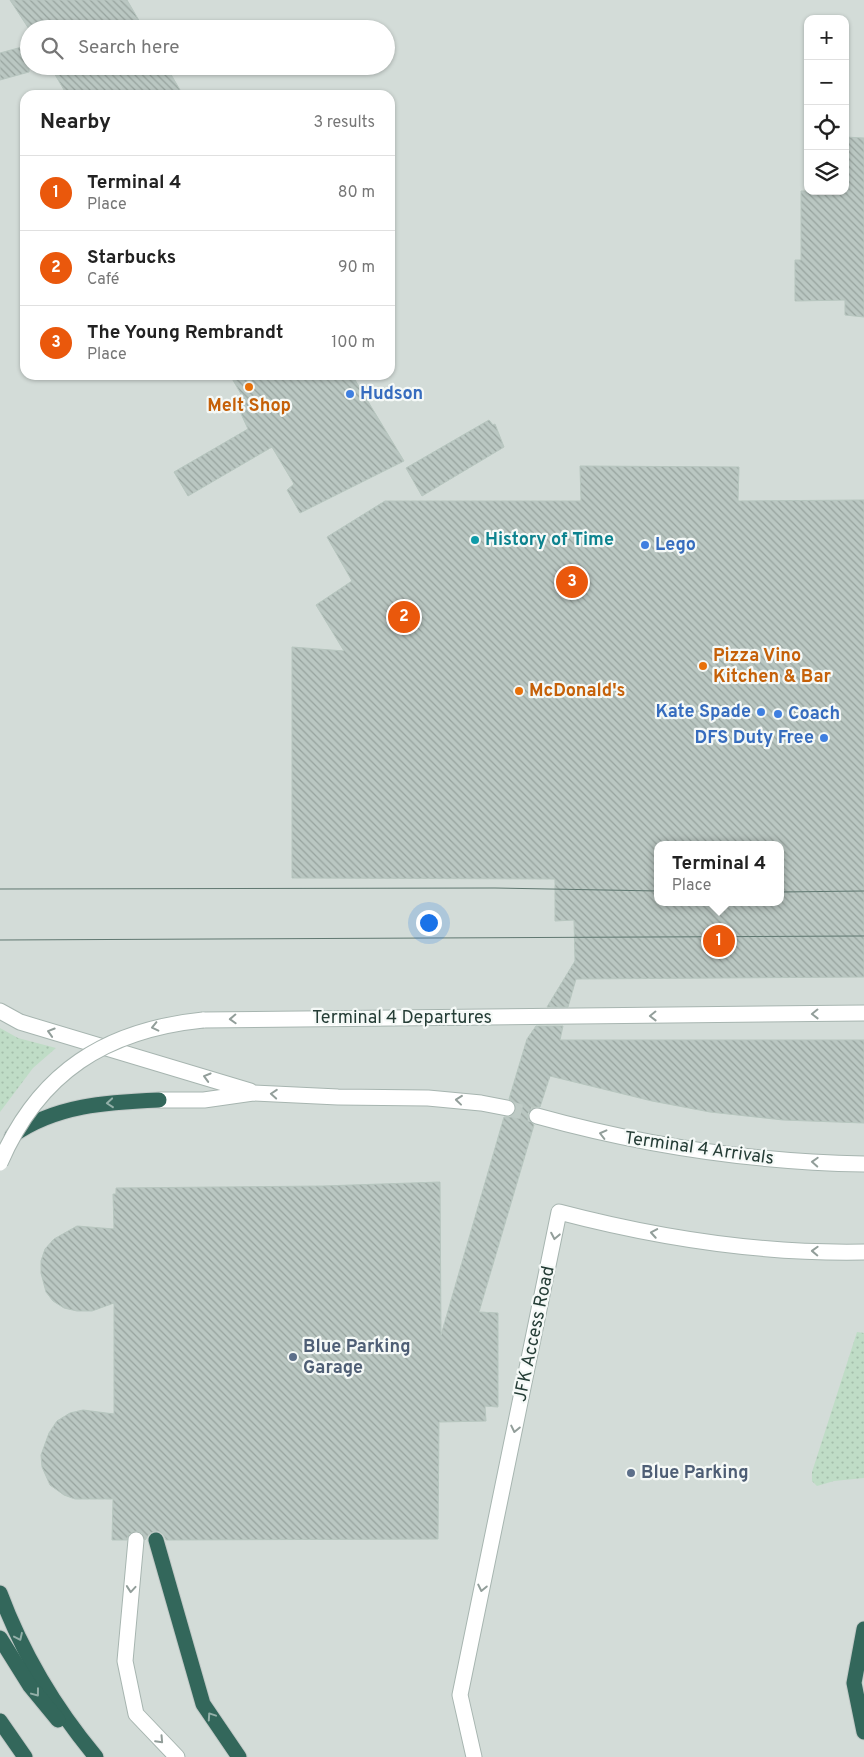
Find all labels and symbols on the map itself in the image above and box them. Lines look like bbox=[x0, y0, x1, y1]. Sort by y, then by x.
marker: Melt Shop bbox=[243, 381, 255, 393]
place label: Hudson bbox=[360, 383, 423, 406]
marker: Hudson bbox=[344, 388, 356, 400]
place label: Melt Shop bbox=[207, 395, 291, 418]
place label: History of Time bbox=[485, 529, 614, 552]
marker: History of Time bbox=[469, 534, 481, 546]
place label: Lego bbox=[655, 534, 696, 557]
marker: Lego bbox=[639, 539, 651, 551]
pin: 3 bbox=[556, 563, 588, 601]
pin: 2 bbox=[388, 598, 420, 636]
place label: Pizza Vino Kitchen & Bar bbox=[713, 645, 832, 689]
marker: Pizza Vino Kitchen & Bar bbox=[697, 660, 709, 672]
place label: McDonald's bbox=[529, 680, 625, 703]
marker: McDonald's bbox=[513, 685, 525, 697]
place label: Kate Spade bbox=[655, 701, 751, 724]
place label: Coach bbox=[788, 703, 840, 726]
marker: Kate Spade bbox=[755, 706, 767, 718]
marker: Coach bbox=[772, 708, 784, 720]
place label: DFS Duty Free bbox=[694, 727, 814, 750]
marker: DFS Duty Free bbox=[818, 732, 830, 744]
your location bbox=[416, 910, 442, 936]
pin: 1 bbox=[703, 922, 735, 960]
street label: Terminal 4 Departures bbox=[312, 1007, 492, 1030]
one-way arrow bbox=[811, 1009, 819, 1019]
one-way arrow bbox=[649, 1011, 656, 1021]
one-way arrow bbox=[228, 1014, 236, 1024]
one-way arrow bbox=[151, 1021, 160, 1032]
one-way arrow bbox=[47, 1027, 56, 1037]
one-way arrow bbox=[203, 1073, 212, 1083]
one-way arrow bbox=[270, 1089, 278, 1100]
one-way arrow bbox=[454, 1095, 462, 1106]
one-way arrow bbox=[106, 1097, 114, 1108]
street label: Terminal 4 Arrivals bbox=[623, 1127, 775, 1171]
one-way arrow bbox=[598, 1129, 607, 1140]
one-way arrow bbox=[811, 1157, 819, 1168]
one-way arrow bbox=[650, 1229, 658, 1239]
one-way arrow bbox=[550, 1231, 560, 1240]
one-way arrow bbox=[811, 1245, 819, 1256]
street label: JFK Access Road bbox=[509, 1264, 561, 1404]
place label: Blue Parking Garage bbox=[303, 1336, 411, 1380]
marker: Blue Parking Garage bbox=[287, 1351, 299, 1363]
one-way arrow bbox=[510, 1425, 521, 1434]
place label: Blue Parking bbox=[641, 1462, 749, 1485]
marker: Blue Parking bbox=[625, 1467, 637, 1479]
one-way arrow bbox=[477, 1584, 488, 1593]
one-way arrow bbox=[126, 1585, 137, 1593]
one-way arrow bbox=[13, 1632, 24, 1641]
one-way arrow bbox=[30, 1687, 39, 1697]
one-way arrow bbox=[208, 1713, 218, 1722]
one-way arrow bbox=[154, 1734, 163, 1743]

